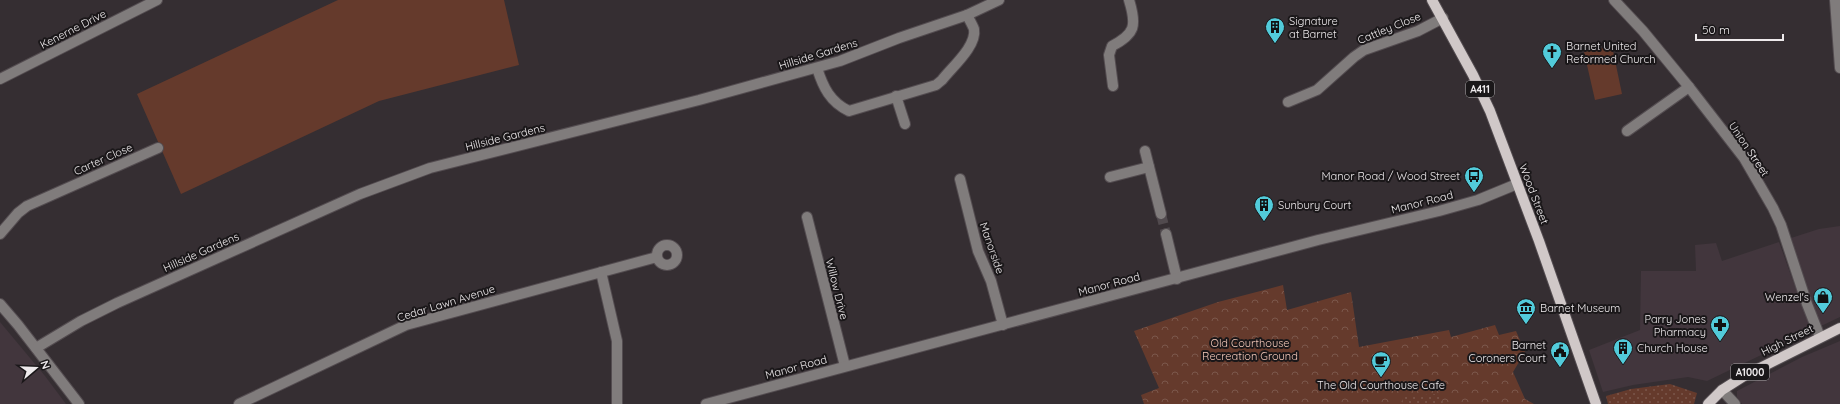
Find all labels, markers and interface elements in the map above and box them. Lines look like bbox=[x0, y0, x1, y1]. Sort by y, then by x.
street label: Kenerne Drive bbox=[38, 6, 108, 52]
street label: Cattley Close bbox=[1355, 9, 1423, 47]
place label: Signature at Barnet bbox=[1289, 14, 1338, 41]
building icon: Signature at Barnet bbox=[1264, 16, 1286, 44]
scale bar bbox=[1696, 16, 1783, 42]
text: 50 m bbox=[1702, 22, 1730, 37]
street label: Hillside Gardens bbox=[777, 35, 859, 73]
place label: Barnet United Reformed Church bbox=[1566, 39, 1656, 66]
church icon: Barnet United Reformed Church bbox=[1541, 41, 1563, 69]
road number: A411 bbox=[1466, 81, 1494, 97]
street label: Union Street bbox=[1726, 119, 1772, 179]
street label: Hillside Gardens bbox=[464, 120, 546, 154]
street label: Carter Close bbox=[71, 140, 135, 178]
street label: Wood Street bbox=[1516, 162, 1552, 226]
bus stop icon: Manor Road / Wood Street bbox=[1463, 165, 1485, 193]
place label: Manor Road / Wood Street bbox=[1321, 169, 1460, 183]
street label: Manor Road bbox=[1390, 188, 1454, 216]
building icon: Sunbury Court bbox=[1253, 194, 1275, 222]
place label: Sunbury Court bbox=[1278, 198, 1352, 212]
street label: Manorside bbox=[977, 220, 1007, 276]
street label: Hillside Gardens bbox=[161, 229, 241, 275]
street label: Willow Drive bbox=[823, 257, 851, 321]
street label: Manor Road bbox=[1077, 269, 1141, 299]
street label: Cedar Lawn Avenue bbox=[395, 281, 497, 325]
shop icon: Wenzel's bbox=[1812, 286, 1834, 314]
place label: Wenzel's bbox=[1765, 290, 1809, 304]
museum icon: Barnet Museum bbox=[1515, 297, 1537, 325]
place label: Barnet Museum bbox=[1540, 301, 1620, 315]
place label: Parry Jones Pharmacy bbox=[1644, 312, 1706, 339]
pharmacy icon: Parry Jones Pharmacy bbox=[1709, 314, 1731, 342]
street label: High Street bbox=[1759, 321, 1816, 359]
park label: Old Courthouse Recreation Ground bbox=[1202, 336, 1298, 363]
building icon: Church House bbox=[1612, 337, 1634, 365]
place label: Barnet Coroners Court bbox=[1469, 338, 1546, 365]
public building icon: Barnet Coroners Court bbox=[1549, 340, 1571, 368]
place label: Church House bbox=[1637, 341, 1708, 355]
north arrow bbox=[16, 348, 56, 388]
cafe icon: The Old Courthouse Cafe bbox=[1370, 350, 1392, 378]
street label: Manor Road bbox=[764, 352, 828, 382]
text: N bbox=[38, 359, 53, 371]
road number: A1000 bbox=[1731, 364, 1769, 380]
place label: The Old Courthouse Cafe bbox=[1317, 378, 1445, 392]

